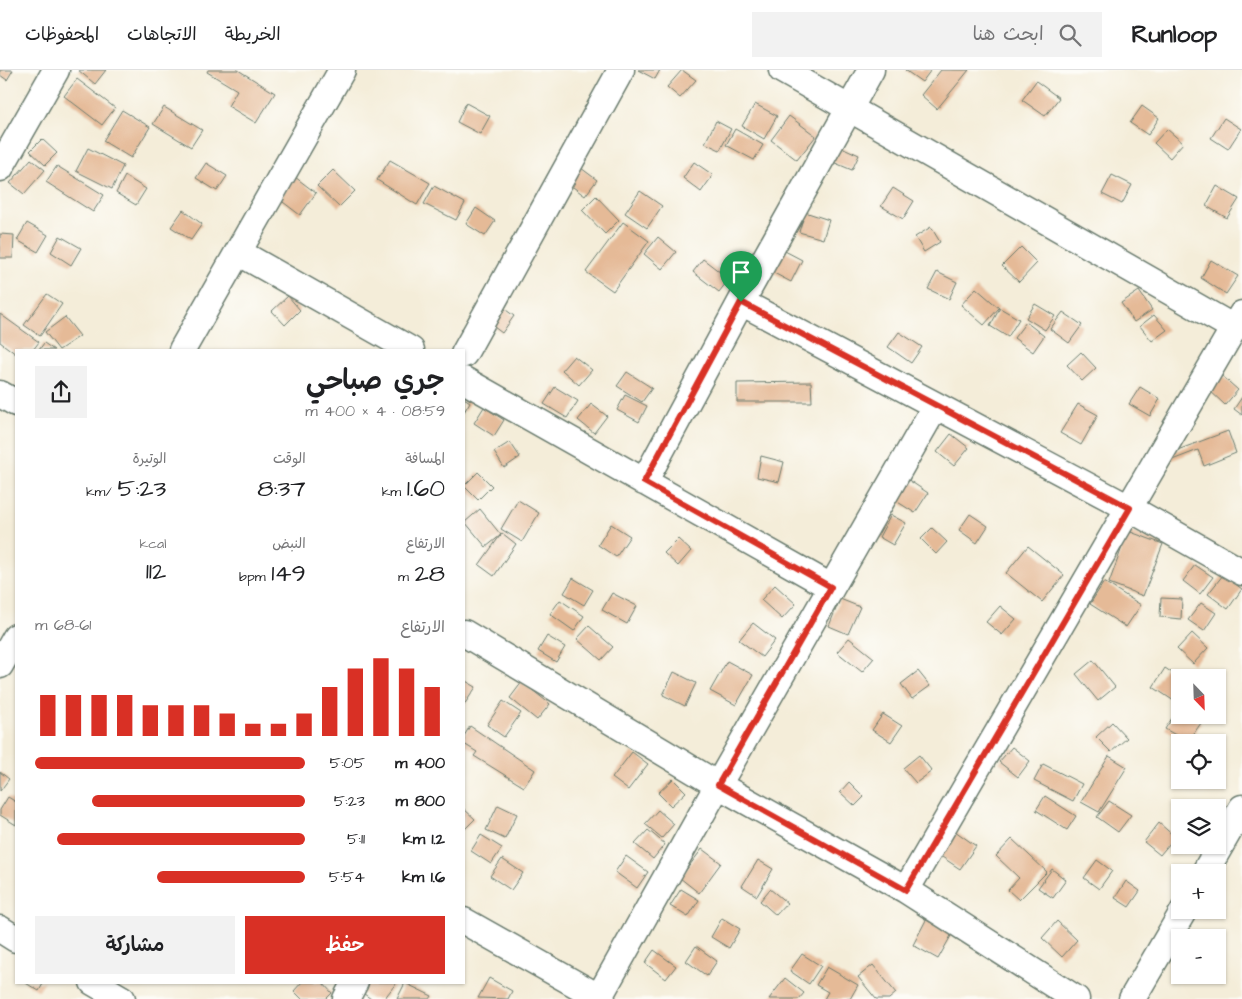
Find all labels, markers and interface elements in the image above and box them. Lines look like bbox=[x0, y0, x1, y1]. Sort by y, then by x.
search box bbox=[752, 12, 1102, 57]
text: Runloop bbox=[1132, 18, 1217, 52]
text: ابحث هنا bbox=[972, 21, 1044, 48]
icon: search bbox=[1056, 21, 1084, 49]
text: المحفوظات bbox=[25, 22, 99, 47]
text: الاتجاهات bbox=[127, 22, 197, 47]
text: الخريطة bbox=[225, 22, 281, 47]
pin bbox=[720, 251, 762, 302]
icon: arrive bbox=[727, 258, 755, 286]
text: جري صباحي bbox=[306, 361, 445, 400]
button: share bbox=[35, 366, 87, 418]
text: 08:59 · 4 × 400 m bbox=[305, 400, 445, 422]
text: الوتيرة bbox=[133, 449, 166, 469]
text: الوقت bbox=[273, 449, 306, 469]
text: المسافة bbox=[405, 449, 445, 469]
text: 5:23 bbox=[117, 471, 166, 506]
text: 8:37 bbox=[257, 471, 306, 506]
text: 1.60 bbox=[407, 471, 445, 506]
text: /km bbox=[86, 482, 117, 502]
text: km bbox=[382, 482, 407, 502]
text: kcal bbox=[140, 534, 166, 554]
text: النبض bbox=[272, 534, 306, 554]
text: الارتفاع bbox=[406, 534, 445, 554]
text: 112 bbox=[146, 554, 166, 589]
text: 149 bbox=[271, 556, 306, 591]
text: 28 bbox=[414, 556, 445, 591]
text: bpm bbox=[239, 567, 271, 587]
text: m bbox=[398, 567, 414, 587]
text: 61–68 m bbox=[35, 614, 91, 636]
text: الارتفاع bbox=[400, 616, 445, 638]
north arrow bbox=[1171, 669, 1226, 724]
map controls bbox=[1171, 669, 1226, 984]
button: locate bbox=[1171, 734, 1226, 789]
text: 5:05 bbox=[330, 752, 365, 774]
text: 400 m bbox=[395, 752, 445, 774]
text: 5:23 bbox=[334, 790, 365, 812]
text: 800 m bbox=[396, 790, 445, 812]
button: layers bbox=[1171, 799, 1226, 854]
text: 5:11 bbox=[347, 828, 365, 850]
text: 1.2 km bbox=[403, 828, 445, 850]
button: + bbox=[1171, 864, 1226, 919]
text: 5:54 bbox=[329, 866, 365, 888]
text: 1.6 km bbox=[402, 866, 445, 888]
button: مشاركة bbox=[35, 916, 235, 974]
button: حفظ bbox=[245, 916, 445, 974]
button: − bbox=[1171, 929, 1226, 984]

